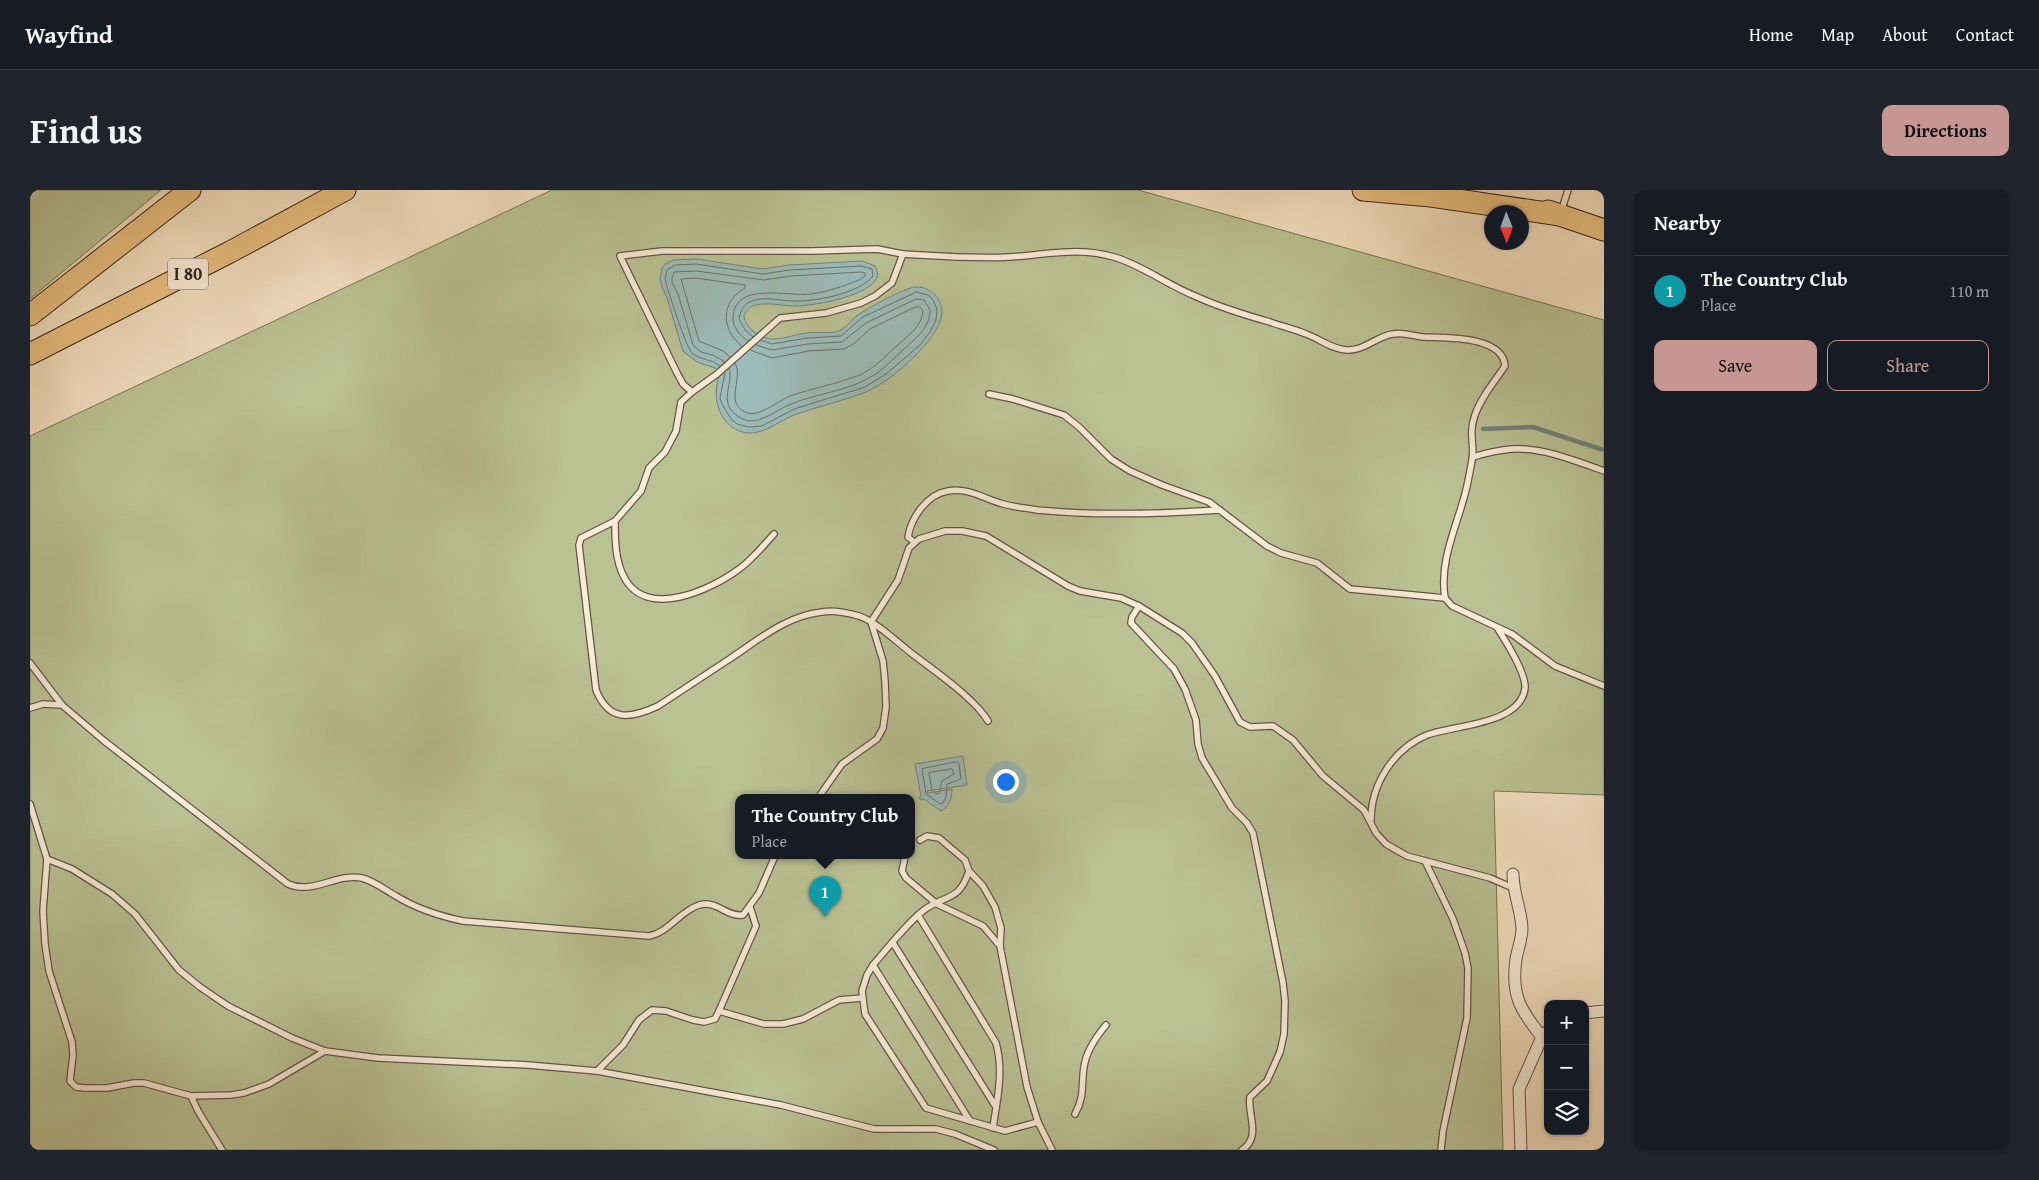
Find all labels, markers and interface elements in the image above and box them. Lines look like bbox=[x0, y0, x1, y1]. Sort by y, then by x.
text: Wayfind bbox=[25, 17, 113, 52]
text: Home bbox=[1749, 21, 1793, 48]
text: Map bbox=[1821, 21, 1854, 48]
text: About bbox=[1882, 21, 1928, 48]
text: Contact bbox=[1956, 21, 2014, 48]
text: Find us bbox=[30, 105, 143, 156]
button: Directions bbox=[1882, 105, 2009, 156]
north arrow bbox=[1484, 205, 1529, 250]
text: Nearby bbox=[1654, 207, 1721, 238]
road number: I 80 bbox=[168, 258, 208, 290]
text: The Country Club bbox=[1701, 265, 1848, 293]
text: 1 bbox=[1666, 279, 1674, 303]
text: 110 m bbox=[1949, 279, 1989, 303]
text: Place bbox=[1701, 293, 1736, 317]
button: Save bbox=[1654, 340, 1817, 391]
button: Share bbox=[1827, 340, 1989, 391]
your location bbox=[993, 769, 1019, 795]
popup bbox=[735, 794, 915, 859]
text: The Country Club bbox=[752, 801, 898, 829]
text: Place bbox=[752, 829, 787, 853]
pin: 1 bbox=[809, 876, 841, 917]
map controls bbox=[1544, 1000, 1589, 1135]
button: + bbox=[1544, 1000, 1589, 1045]
button: − bbox=[1544, 1045, 1589, 1090]
button: layers bbox=[1544, 1090, 1589, 1135]

